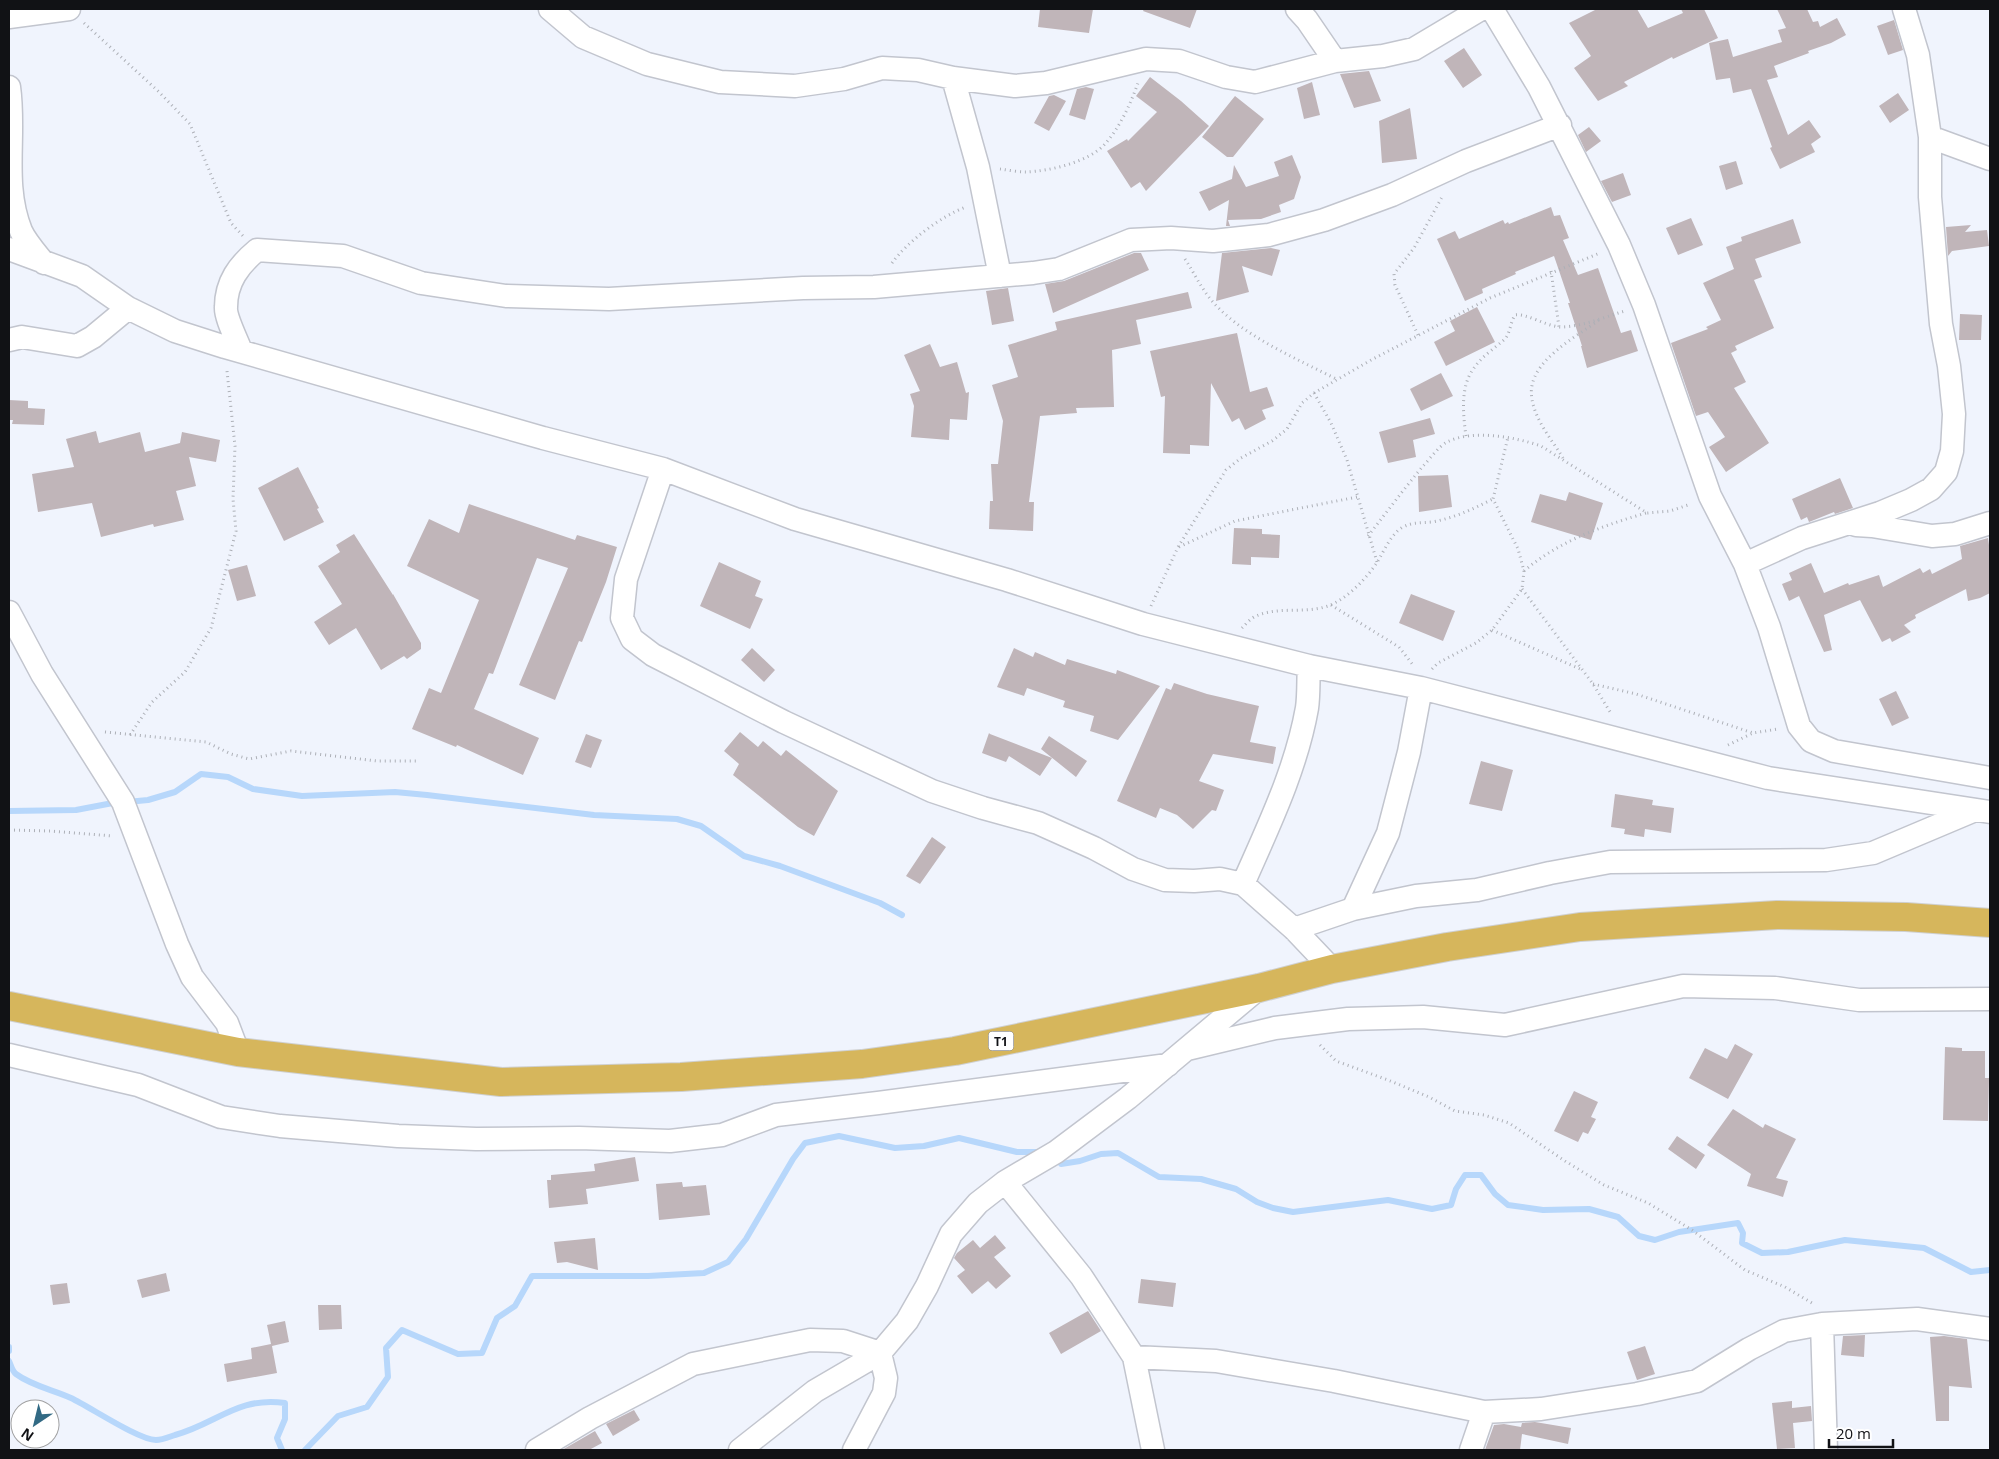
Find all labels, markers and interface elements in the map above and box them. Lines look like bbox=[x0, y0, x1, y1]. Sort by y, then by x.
road number: T1 bbox=[988, 1032, 1014, 1050]
north arrow bbox=[10, 1399, 60, 1449]
scale bar bbox=[1829, 1416, 1893, 1448]
text: 20 m bbox=[1836, 1423, 1871, 1443]
text: N bbox=[17, 1424, 37, 1446]

